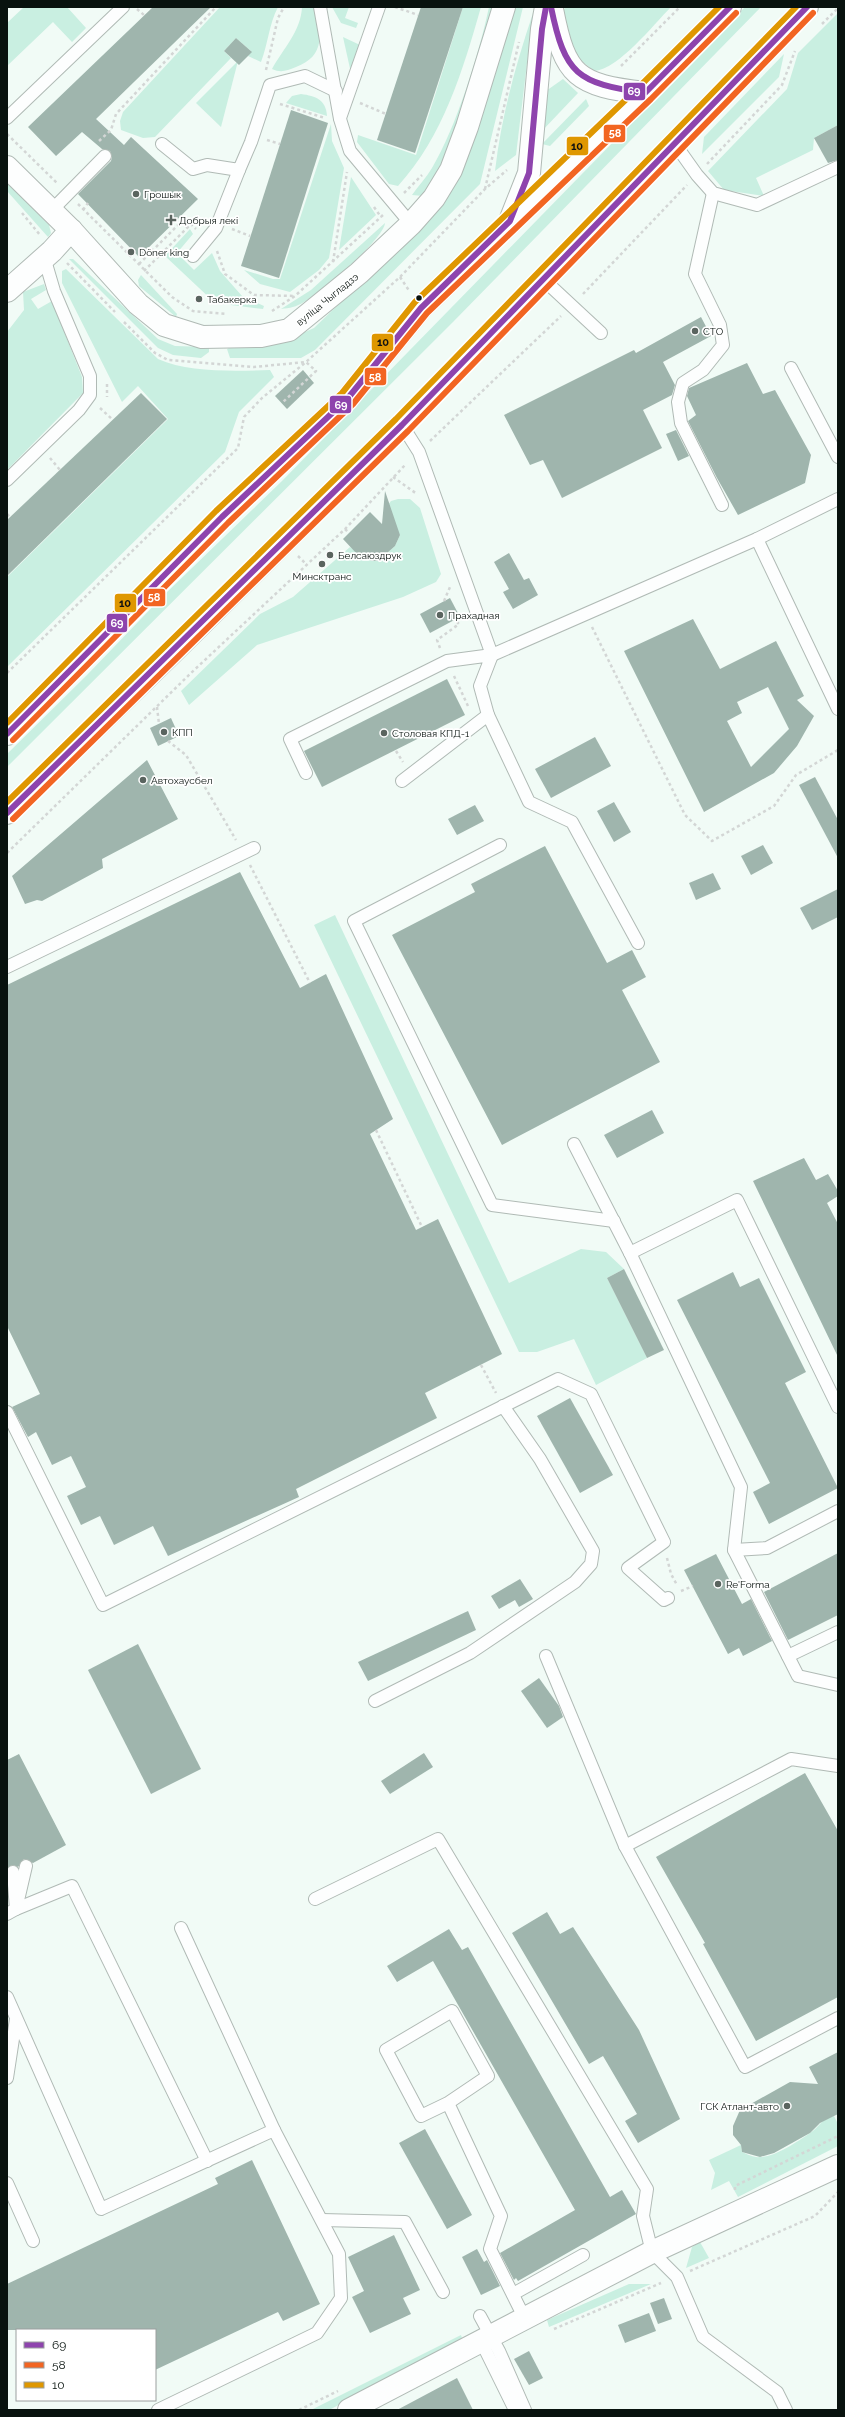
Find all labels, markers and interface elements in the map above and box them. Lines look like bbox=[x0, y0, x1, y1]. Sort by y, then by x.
line badge: 69 bbox=[623, 82, 646, 101]
text: 69 bbox=[627, 85, 641, 98]
line badge: 58 bbox=[603, 124, 626, 143]
text: 58 bbox=[609, 127, 622, 140]
line badge: 10 bbox=[566, 136, 589, 156]
text: 10 bbox=[571, 140, 583, 153]
marker: Грошык bbox=[131, 189, 141, 199]
place label: Грошык bbox=[144, 189, 181, 200]
marker: Добрыя лекі bbox=[166, 215, 176, 225]
place label: Добрыя лекі bbox=[179, 215, 238, 226]
marker: Döner king bbox=[126, 247, 136, 257]
place label: Döner king bbox=[139, 247, 189, 258]
street label: вуліца Чыгладзэ bbox=[294, 271, 361, 328]
unlabelled marker bbox=[414, 293, 424, 303]
marker: Табакерка bbox=[194, 294, 204, 304]
place label: Табакерка bbox=[207, 294, 257, 305]
marker: СТО bbox=[690, 326, 700, 336]
place label: СТО bbox=[703, 326, 724, 337]
line badge: 10 bbox=[371, 333, 394, 352]
text: 10 bbox=[377, 336, 389, 349]
line badge: 58 bbox=[364, 367, 387, 386]
text: 58 bbox=[369, 371, 382, 384]
line badge: 69 bbox=[329, 395, 352, 414]
text: 69 bbox=[334, 399, 348, 412]
marker: Белсаюздрук bbox=[325, 550, 335, 560]
place label: Белсаюздрук bbox=[338, 550, 402, 561]
marker: Минсктранс bbox=[317, 559, 327, 569]
place label: Минсктранс bbox=[293, 571, 352, 582]
line badge: 58 bbox=[143, 588, 166, 607]
text: 58 bbox=[148, 591, 161, 604]
line badge: 10 bbox=[114, 593, 137, 613]
text: 10 bbox=[119, 597, 131, 610]
marker: Прахадная bbox=[435, 610, 445, 620]
place label: Прахадная bbox=[448, 610, 499, 621]
line badge: 69 bbox=[106, 613, 128, 633]
text: 69 bbox=[110, 617, 124, 630]
marker: КПП bbox=[159, 727, 169, 737]
place label: КПП bbox=[172, 727, 193, 738]
marker: Столовая КПД-1 bbox=[379, 728, 389, 738]
place label: Столовая КПД-1 bbox=[392, 728, 470, 739]
marker: Автохаусбел bbox=[138, 775, 148, 785]
place label: Автохаусбел bbox=[151, 775, 212, 786]
marker: Re'Forma bbox=[713, 1579, 723, 1589]
place label: Re'Forma bbox=[726, 1579, 770, 1590]
place label: ГСК Атлант-авто bbox=[700, 2101, 779, 2112]
marker: ГСК Атлант-авто bbox=[782, 2101, 792, 2111]
legend bbox=[16, 2329, 156, 2401]
text: 69 bbox=[52, 2338, 66, 2352]
text: 58 bbox=[52, 2358, 66, 2372]
text: 10 bbox=[52, 2378, 64, 2392]

